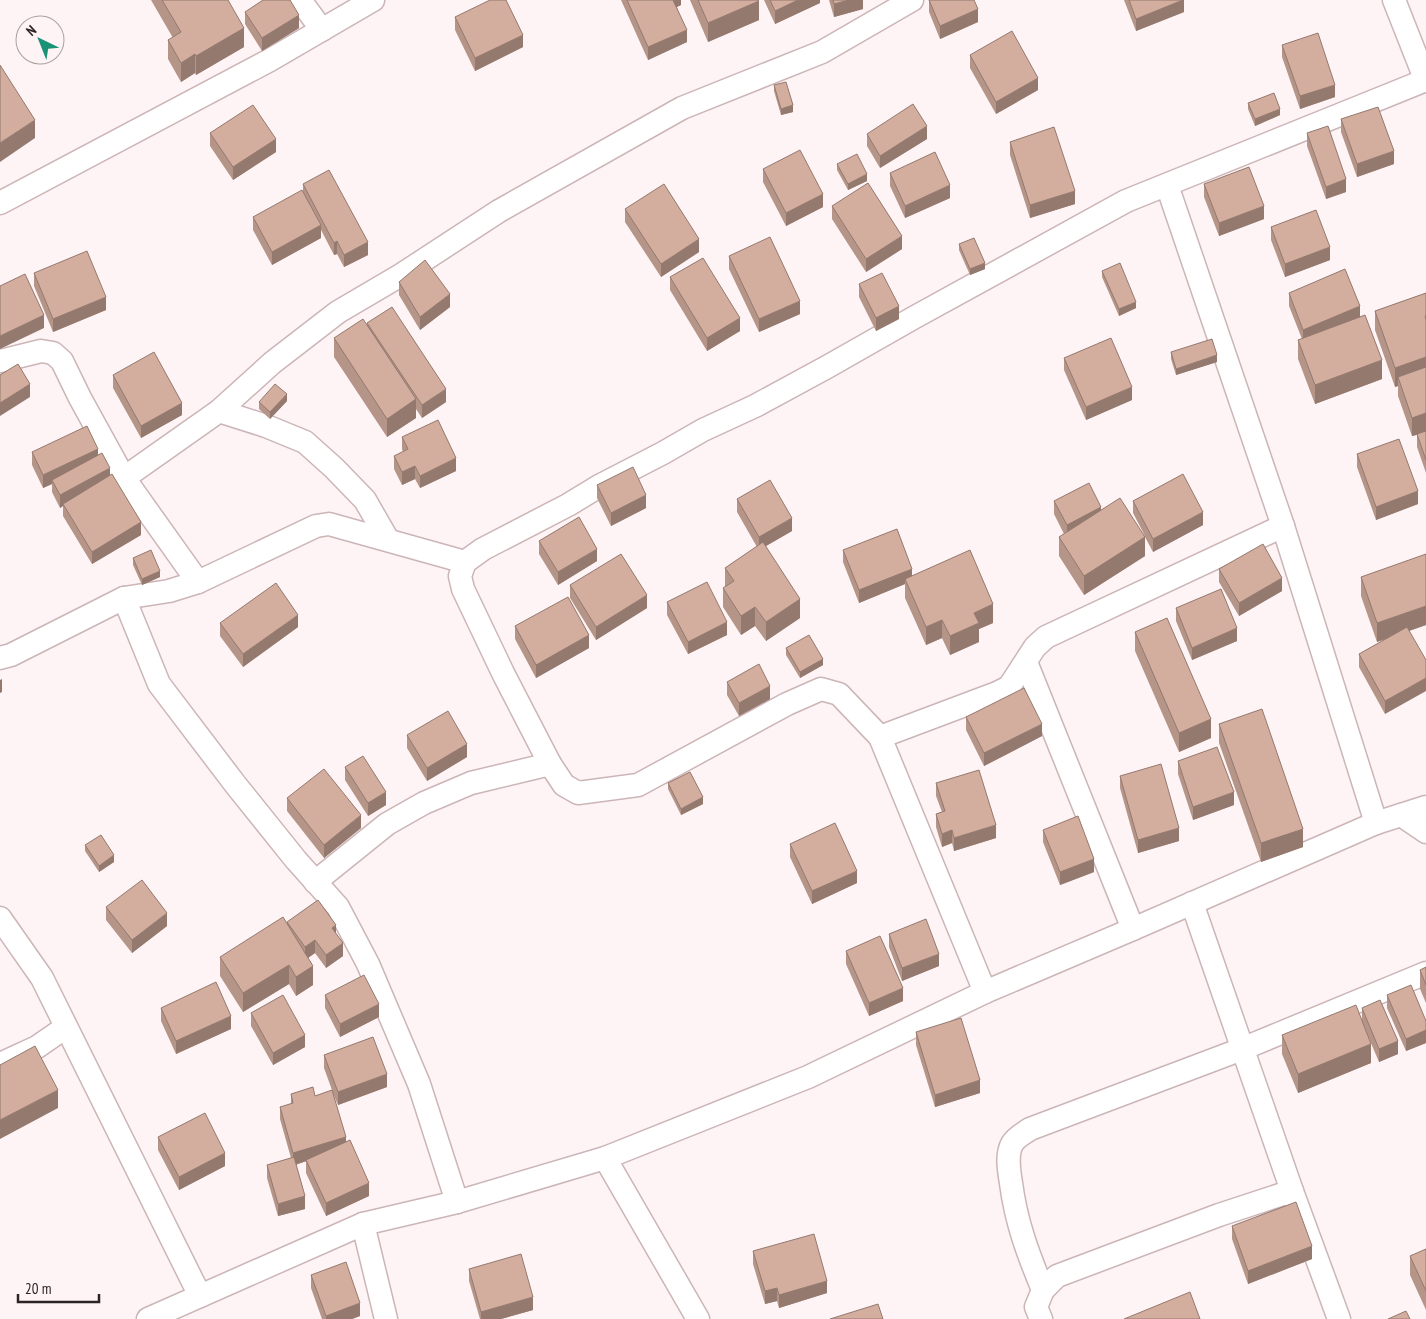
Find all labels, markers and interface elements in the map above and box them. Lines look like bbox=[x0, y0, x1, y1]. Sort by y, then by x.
north arrow bbox=[15, 15, 65, 65]
text: N bbox=[22, 21, 40, 40]
scale bar bbox=[18, 1272, 99, 1304]
text: 20 m bbox=[25, 1279, 51, 1298]

